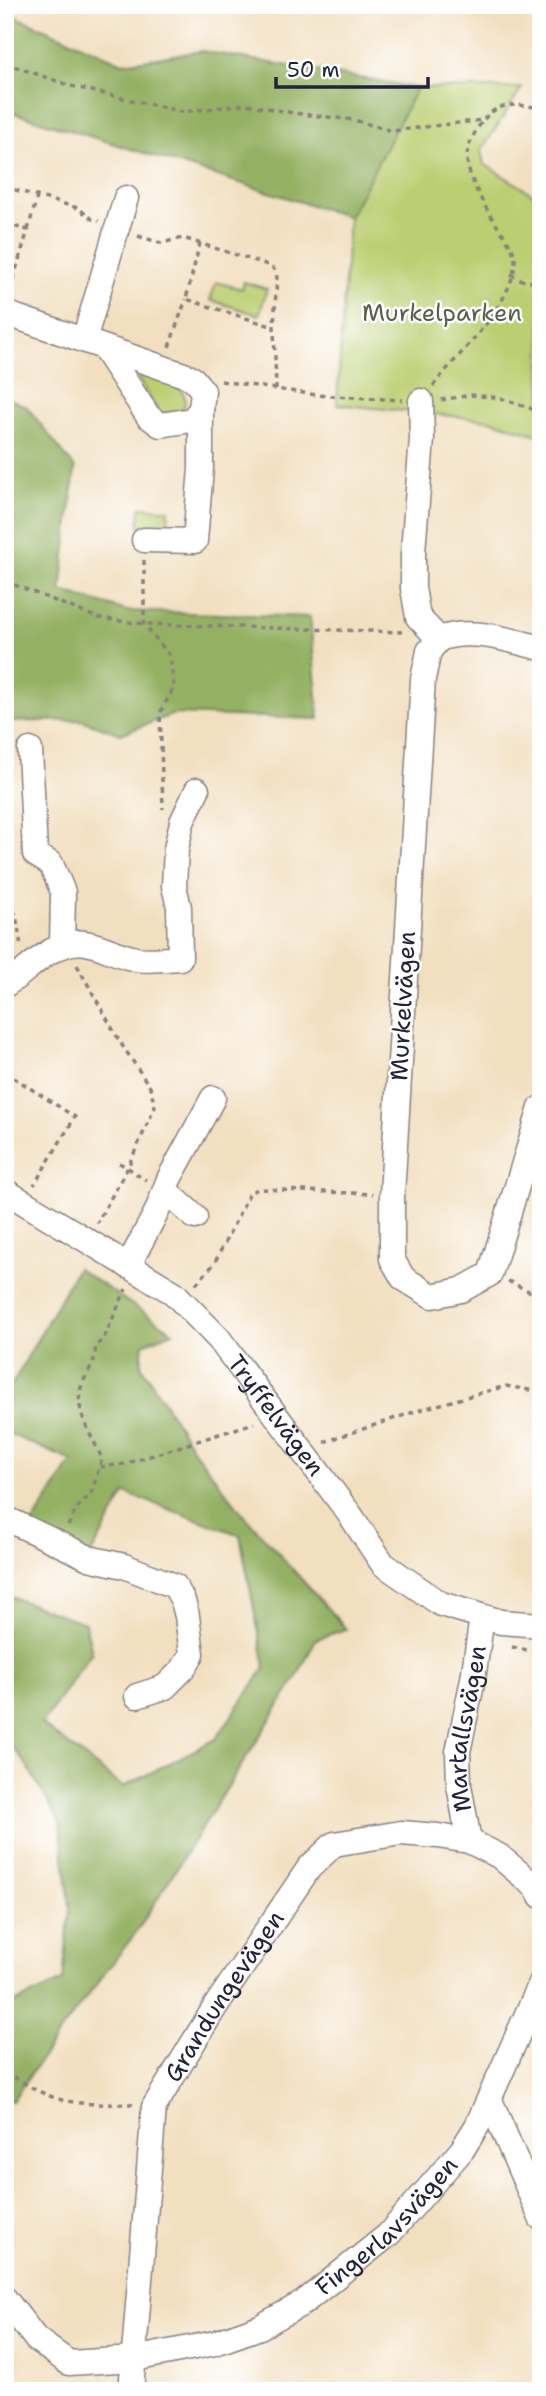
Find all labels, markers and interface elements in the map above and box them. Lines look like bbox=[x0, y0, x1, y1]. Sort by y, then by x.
scale bar bbox=[276, 46, 429, 90]
text: 50 m bbox=[287, 56, 340, 84]
park label: Murkelparken bbox=[362, 297, 522, 329]
street label: Murkelvägen bbox=[383, 930, 423, 1082]
street label: Tryffelvägen bbox=[220, 1348, 332, 1483]
street label: Martallsvägen bbox=[442, 1643, 494, 1814]
street label: Grandungevägen bbox=[157, 1904, 292, 2088]
street label: Fingerlavsvägen bbox=[309, 2150, 465, 2303]

